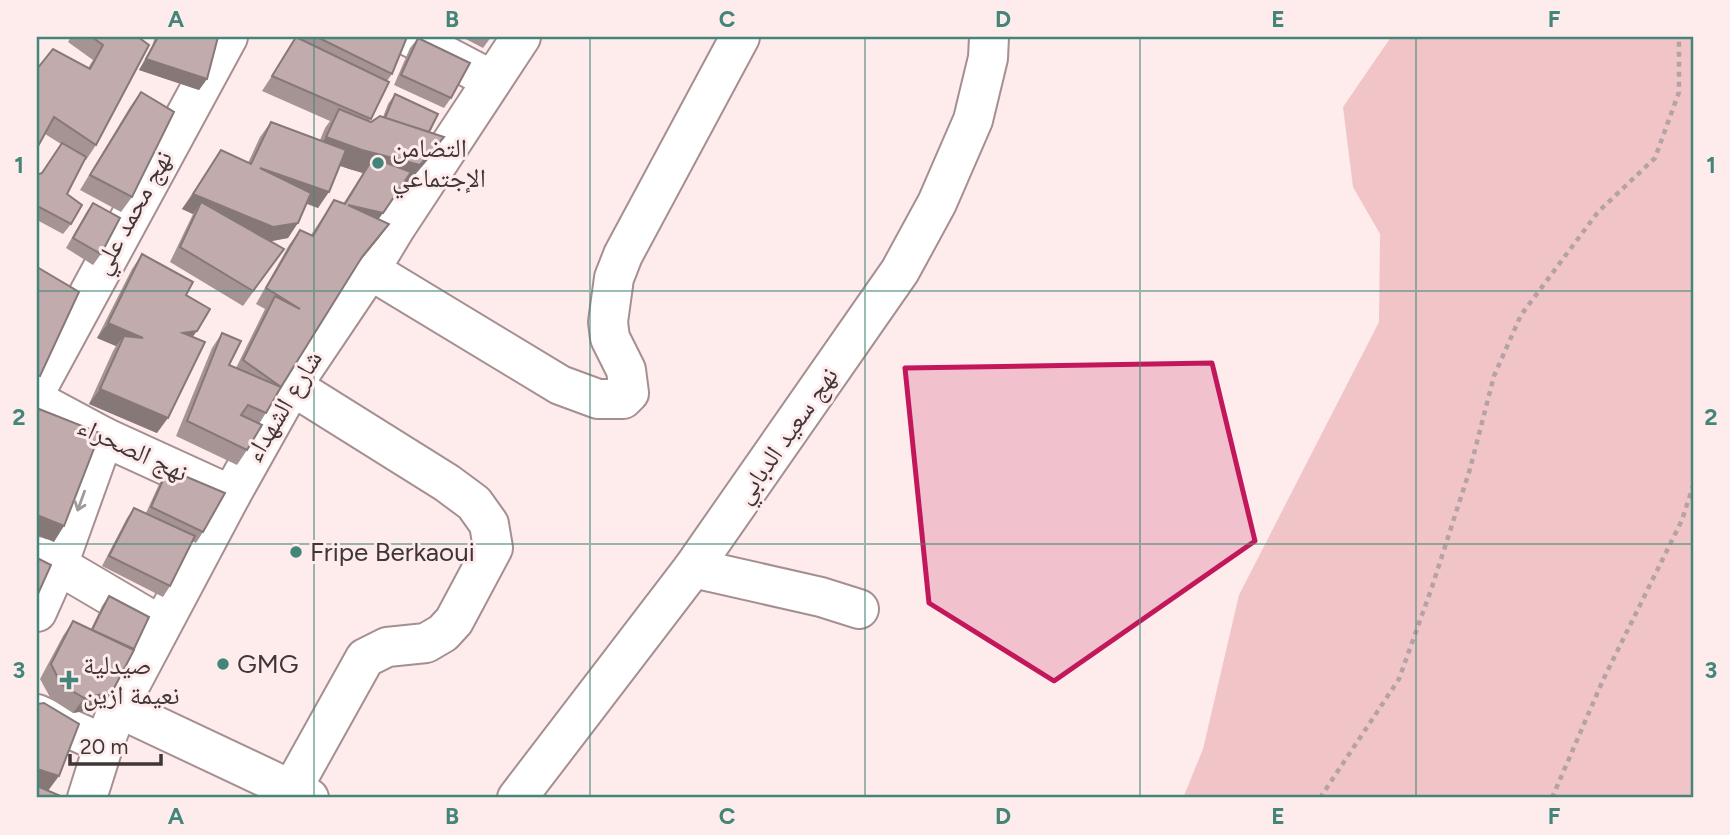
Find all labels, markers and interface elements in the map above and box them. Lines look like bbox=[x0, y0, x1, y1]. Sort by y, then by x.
text: A bbox=[168, 5, 185, 33]
text: B bbox=[445, 5, 459, 33]
text: C bbox=[719, 5, 736, 33]
text: D bbox=[995, 5, 1011, 33]
text: E bbox=[1271, 5, 1285, 33]
text: F bbox=[1548, 5, 1561, 33]
place label: التضامن الإجتماعي bbox=[392, 132, 486, 199]
street label: نهج محمد علي bbox=[85, 144, 183, 282]
text: 1 bbox=[14, 151, 24, 179]
text: 1 bbox=[1706, 151, 1716, 179]
marker: التضامن الإجتماعي bbox=[370, 155, 386, 171]
street label: شارع الشهداء bbox=[237, 344, 329, 468]
street label: نهج سعيد الدبابي bbox=[727, 360, 849, 512]
text: 2 bbox=[12, 403, 26, 431]
text: 2 bbox=[1704, 403, 1718, 431]
street label: نهج الصحراء bbox=[72, 410, 193, 489]
one-way arrow bbox=[74, 490, 87, 512]
place label: Fripe Berkaoui bbox=[310, 536, 475, 568]
marker: Fripe Berkaoui bbox=[288, 544, 304, 560]
place label: GMG bbox=[237, 648, 299, 680]
place label: صيدلية نعيمة ازين bbox=[83, 649, 180, 711]
text: 3 bbox=[13, 656, 25, 684]
marker: GMG bbox=[215, 656, 231, 672]
text: 3 bbox=[1705, 656, 1717, 684]
marker: صيدلية نعيمة ازين bbox=[61, 672, 77, 688]
scale bar bbox=[70, 723, 161, 767]
text: 20 m bbox=[80, 734, 128, 759]
text: A bbox=[168, 802, 185, 830]
text: B bbox=[445, 802, 459, 830]
text: C bbox=[719, 802, 736, 830]
text: D bbox=[995, 802, 1011, 830]
text: E bbox=[1271, 802, 1285, 830]
text: F bbox=[1548, 802, 1561, 830]

